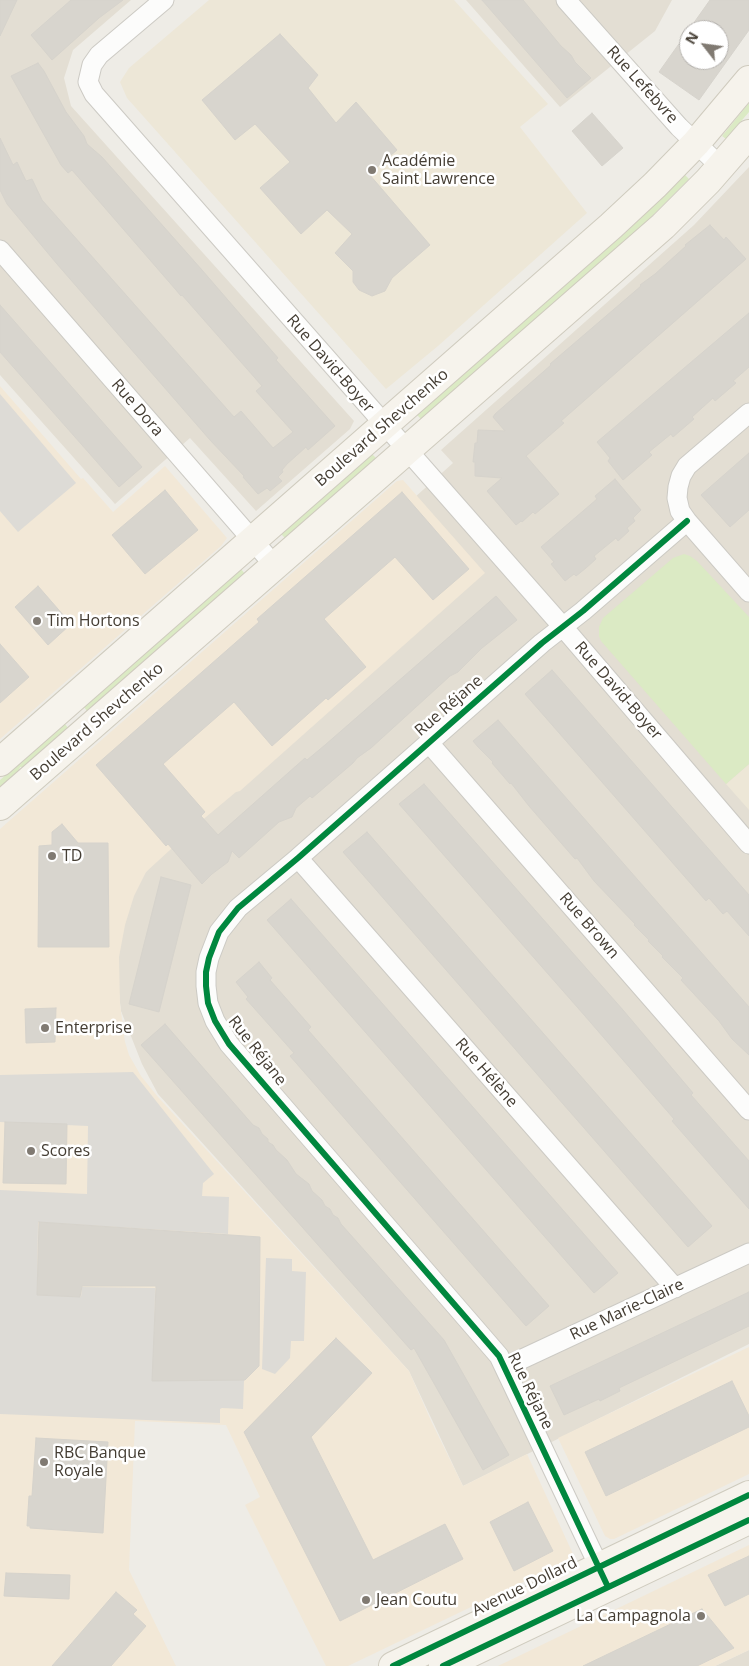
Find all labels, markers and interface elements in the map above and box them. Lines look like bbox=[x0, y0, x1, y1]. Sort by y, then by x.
north arrow bbox=[679, 20, 729, 70]
text: N bbox=[680, 28, 703, 47]
street label: Rue Lefebvre bbox=[602, 42, 682, 128]
place label: Académie Saint Lawrence bbox=[382, 151, 495, 189]
marker: Académie Saint Lawrence bbox=[366, 164, 378, 176]
street label: Rue David-Boyer bbox=[282, 311, 378, 417]
street label: Boulevard Shevchenko bbox=[312, 365, 452, 491]
street label: Rue Dora bbox=[107, 375, 167, 441]
place label: Tim Hortons bbox=[47, 611, 140, 631]
marker: Tim Hortons bbox=[31, 615, 43, 627]
street label: Rue David-Boyer bbox=[570, 638, 666, 744]
street label: Boulevard Shevchenko bbox=[27, 659, 167, 785]
street label: Rue Réjane bbox=[411, 671, 487, 741]
place label: TD bbox=[62, 846, 82, 866]
marker: TD bbox=[46, 850, 58, 862]
street label: Rue Brown bbox=[555, 889, 623, 963]
street label: Rue Réjane bbox=[224, 1012, 290, 1090]
place label: Enterprise bbox=[55, 1018, 132, 1038]
marker: Enterprise bbox=[39, 1022, 51, 1034]
street label: Rue Hélène bbox=[451, 1034, 521, 1112]
place label: Scores bbox=[41, 1141, 90, 1161]
marker: Scores bbox=[25, 1145, 37, 1157]
street label: Rue Marie-Claire bbox=[567, 1275, 687, 1345]
street label: Rue Réjane bbox=[503, 1349, 557, 1433]
place label: RBC Banque Royale bbox=[54, 1443, 146, 1481]
marker: RBC Banque Royale bbox=[38, 1456, 50, 1468]
street label: Avenue Dollard bbox=[469, 1553, 581, 1621]
place label: Jean Coutu bbox=[376, 1590, 457, 1610]
marker: Jean Coutu bbox=[360, 1594, 372, 1606]
place label: La Campagnola bbox=[576, 1606, 691, 1626]
marker: La Campagnola bbox=[695, 1610, 707, 1622]

